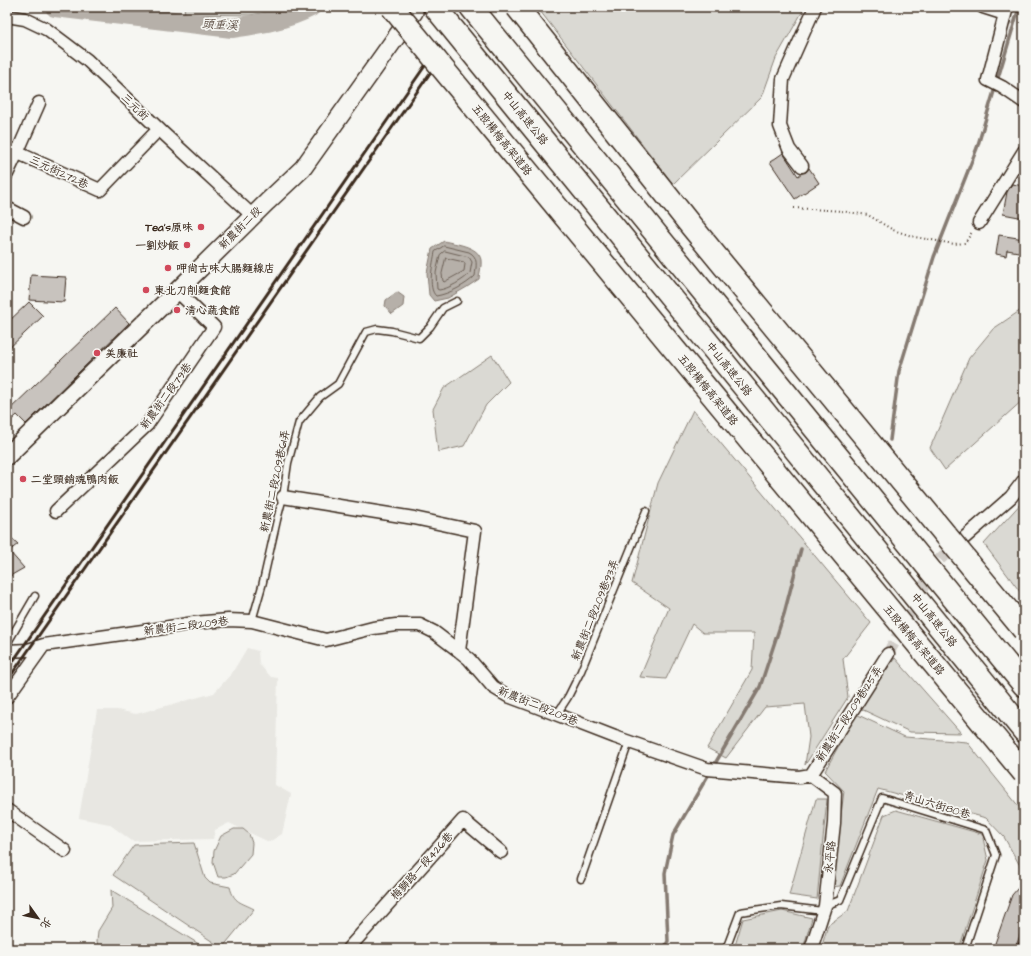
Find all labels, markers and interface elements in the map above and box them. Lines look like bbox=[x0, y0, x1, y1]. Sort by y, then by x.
water label: 頭重溪 bbox=[202, 16, 239, 34]
street label: 中山高速公路 bbox=[498, 88, 552, 148]
street label: 三元街 bbox=[118, 90, 153, 125]
street label: 五股楊梅高架道路 bbox=[468, 101, 536, 179]
street label: 三元街272巷 bbox=[27, 152, 91, 192]
street label: 新農街二段 bbox=[215, 203, 265, 253]
place label: Tea's原味 bbox=[144, 220, 193, 235]
marker: Tea's原味 bbox=[196, 222, 206, 232]
place label: 一劉炒飯 bbox=[135, 238, 179, 253]
marker: 一劉炒飯 bbox=[182, 240, 192, 250]
place label: 呷尚古味大腸麵線店 bbox=[176, 261, 275, 276]
marker: 呷尚古味大腸麵線店 bbox=[163, 263, 173, 273]
place label: 東北刀削麵食館 bbox=[154, 283, 231, 298]
marker: 東北刀削麵食館 bbox=[141, 285, 151, 295]
place label: 清心蔬食館 bbox=[185, 303, 240, 318]
marker: 清心蔬食館 bbox=[172, 305, 182, 315]
street label: 中山高速公路 bbox=[702, 339, 756, 399]
place label: 美廉社 bbox=[105, 346, 138, 361]
marker: 美廉社 bbox=[92, 348, 102, 358]
street label: 五股楊梅高架道路 bbox=[674, 351, 742, 429]
street label: 新農街二段79巷 bbox=[137, 360, 195, 432]
street label: 新農街二段209巷61弄 bbox=[257, 428, 293, 534]
place label: 二堂頭銷魂鴨肉飯 bbox=[31, 472, 119, 487]
marker: 二堂頭銷魂鴨肉飯 bbox=[18, 474, 28, 484]
street label: 新農街二段209巷93弄 bbox=[568, 557, 622, 663]
street label: 中山高速公路 bbox=[907, 590, 961, 650]
street label: 五股楊梅高架道路 bbox=[880, 601, 948, 679]
street label: 新農街二段209巷 bbox=[143, 613, 229, 639]
street label: 新農街二段209巷125弄 bbox=[812, 663, 886, 765]
street label: 新農街二段209巷 bbox=[496, 683, 580, 729]
street label: 青山六街80巷 bbox=[902, 788, 972, 822]
street label: 梅獅路一段426巷 bbox=[387, 829, 457, 903]
street label: 永平路 bbox=[821, 840, 839, 874]
north arrow bbox=[18, 898, 58, 938]
text: 北 bbox=[37, 914, 55, 932]

